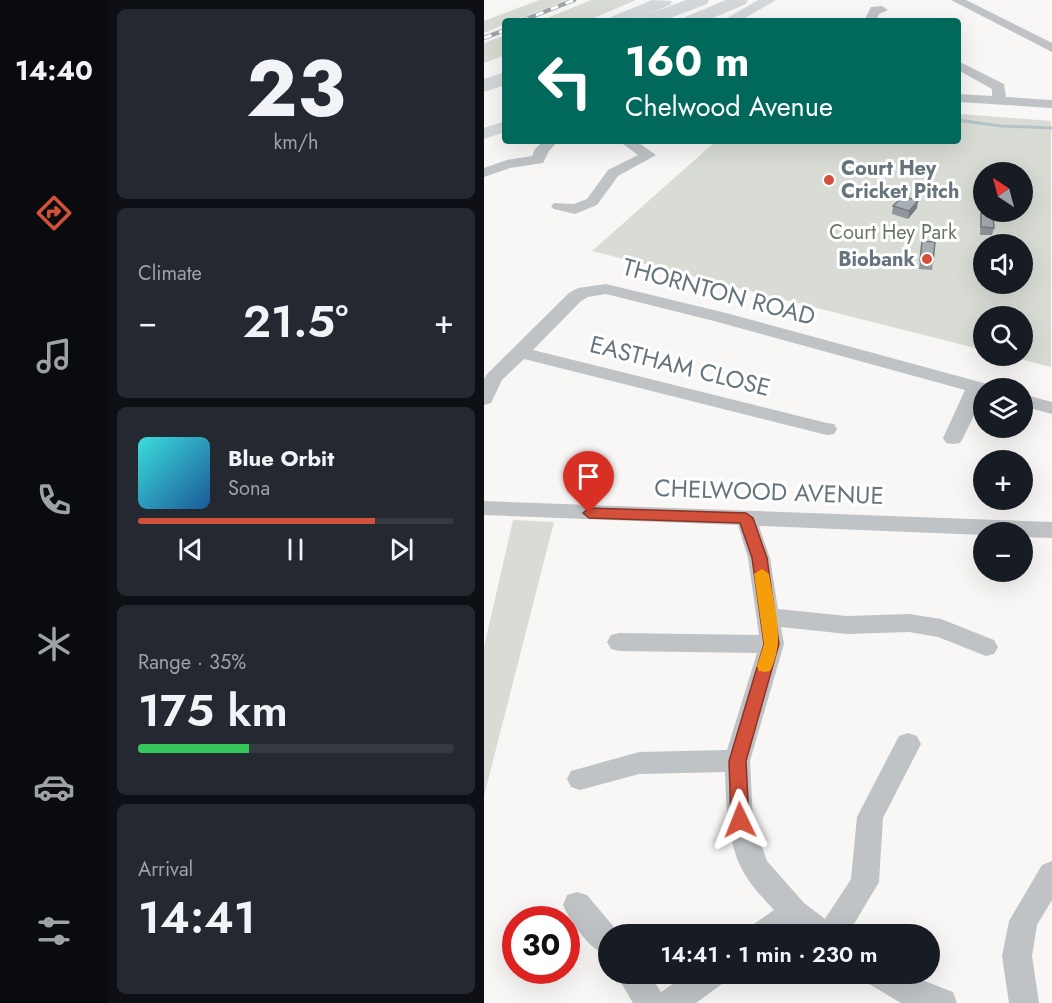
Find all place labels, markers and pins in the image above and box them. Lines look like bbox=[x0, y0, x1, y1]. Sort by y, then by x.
place label: Court Hey Cricket Pitch bbox=[841, 154, 959, 206]
marker: Court Hey Cricket Pitch bbox=[822, 173, 836, 187]
place label: Biobank bbox=[838, 245, 915, 274]
marker: Biobank bbox=[920, 252, 934, 266]
pin bbox=[563, 451, 614, 513]

